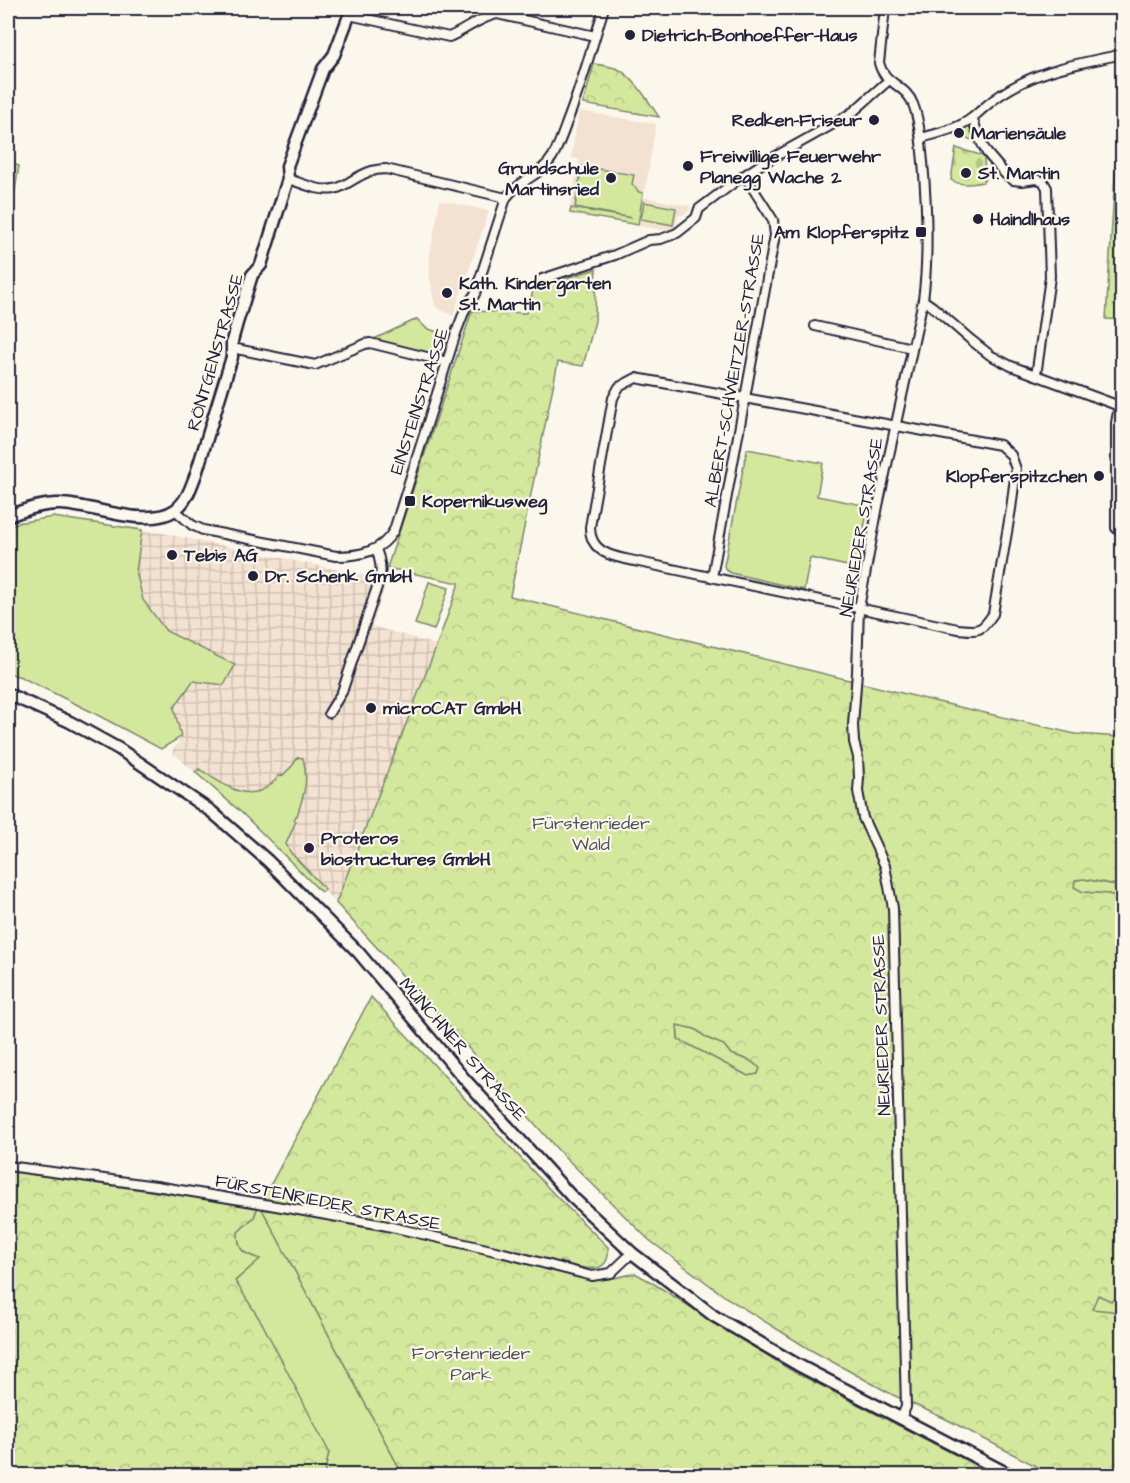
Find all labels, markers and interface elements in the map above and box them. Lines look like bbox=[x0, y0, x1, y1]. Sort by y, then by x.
place label: Dietrich-Bonhoeffer-Haus bbox=[642, 23, 858, 48]
marker: Dietrich-Bonhoeffer-Haus bbox=[623, 28, 637, 42]
place label: Redken-Friseur bbox=[732, 108, 862, 133]
marker: Redken-Friseur bbox=[867, 113, 881, 127]
place label: Mariensäule bbox=[971, 121, 1067, 146]
marker: Mariensäule bbox=[952, 126, 966, 140]
place label: Freiwillige Feuerwehr Planegg Wache 2 bbox=[700, 144, 881, 191]
place label: Grundschule Martinsried bbox=[498, 156, 600, 202]
marker: Freiwillige Feuerwehr Planegg Wache 2 bbox=[681, 159, 695, 173]
place label: St. Martin bbox=[977, 161, 1060, 186]
marker: St. Martin bbox=[959, 166, 973, 180]
marker: Grundschule Martinsried bbox=[604, 171, 618, 185]
place label: Haindlhaus bbox=[990, 207, 1070, 232]
marker: Haindlhaus bbox=[971, 212, 985, 226]
place label: Am Klopferspitz bbox=[774, 220, 910, 245]
marker: Am Klopferspitz bbox=[914, 225, 928, 239]
street label: ALBERT-SCHWEITZER-STRASSE bbox=[698, 231, 771, 509]
street label: RÖNTGENSTRASSE bbox=[181, 270, 250, 434]
place label: Kath. Kindergarten St. Martin bbox=[458, 271, 611, 317]
marker: Kath. Kindergarten St. Martin bbox=[440, 286, 454, 300]
street label: EINSTEINSTRASSE bbox=[384, 324, 455, 478]
street label: NEURIEDER STRASSE bbox=[833, 435, 890, 619]
place label: Klopferspitzchen bbox=[946, 464, 1087, 489]
marker: Klopferspitzchen bbox=[1092, 469, 1106, 483]
place label: Kopernikusweg bbox=[422, 489, 548, 515]
marker: Kopernikusweg bbox=[403, 494, 417, 508]
place label: Tebis AG bbox=[183, 543, 259, 568]
marker: Tebis AG bbox=[165, 548, 179, 562]
place label: Dr. Schenk GmbH bbox=[265, 564, 413, 589]
marker: Dr. Schenk GmbH bbox=[246, 569, 260, 583]
place label: microCAT GmbH bbox=[383, 696, 521, 721]
marker: microCAT GmbH bbox=[364, 701, 378, 715]
park label: Fürstenrieder Wald bbox=[532, 811, 650, 857]
place label: Proteros biostructures GmbH bbox=[321, 826, 491, 872]
marker: Proteros biostructures GmbH bbox=[302, 841, 316, 855]
street label: NEURIEDER STRASSE bbox=[866, 933, 897, 1116]
street label: MÜNCHNER STRASSE bbox=[393, 972, 532, 1127]
street label: FÜRSTENRIEDER STRASSE bbox=[213, 1168, 443, 1237]
park label: Forstenrieder Park bbox=[412, 1341, 530, 1387]

